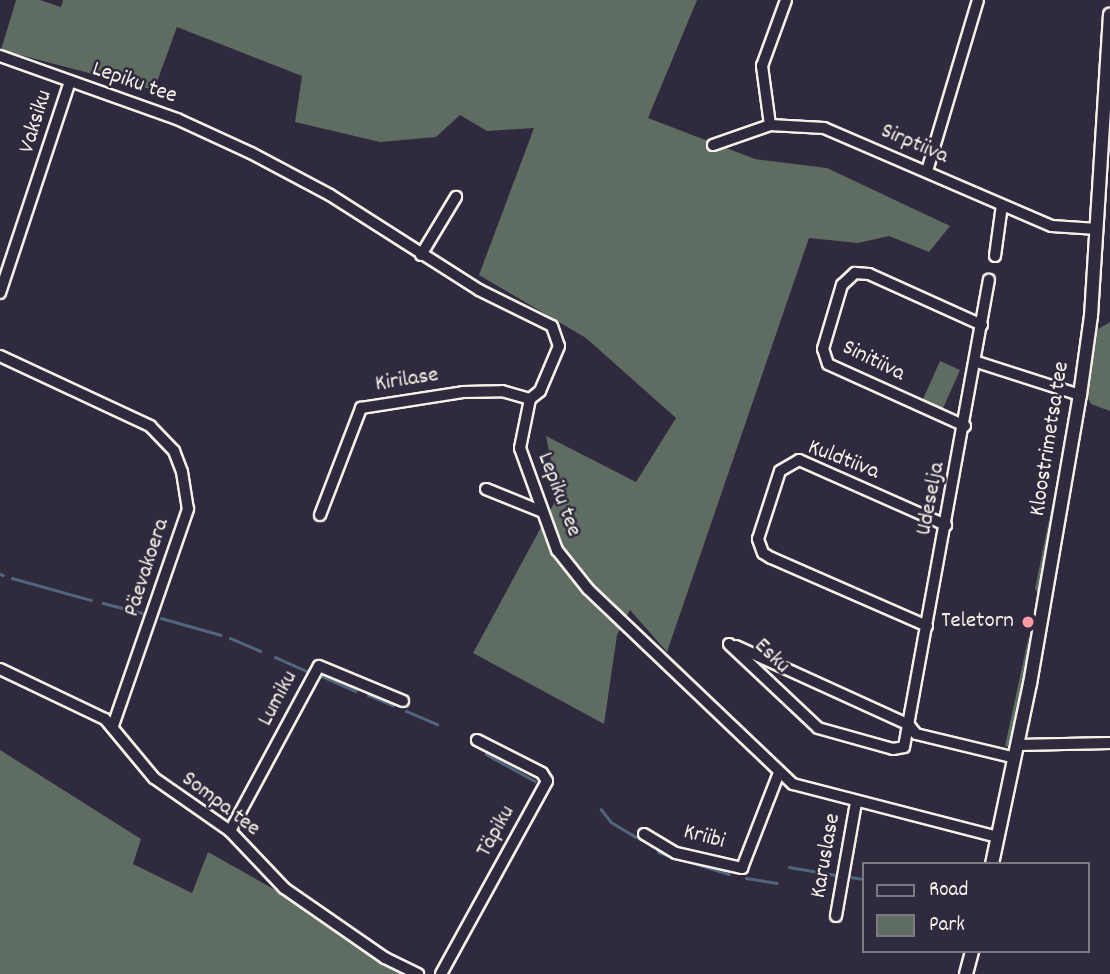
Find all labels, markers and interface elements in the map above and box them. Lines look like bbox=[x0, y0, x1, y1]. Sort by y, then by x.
street label: Lepiku tee bbox=[88, 57, 180, 111]
street label: Vaksiku bbox=[14, 87, 60, 157]
street label: Sirptiiva bbox=[876, 118, 952, 172]
street label: Sinitiiva bbox=[837, 335, 909, 389]
street label: Kloostrimetsa tee bbox=[1025, 360, 1077, 518]
street label: Kirilase bbox=[373, 362, 441, 400]
street label: Kuldtiiva bbox=[803, 435, 883, 487]
street label: Lepiku tee bbox=[529, 449, 587, 541]
street label: Udeselja bbox=[911, 460, 953, 538]
street label: Päevakoera bbox=[119, 515, 177, 621]
place label: Teletorn bbox=[941, 608, 1014, 636]
marker: Teletorn bbox=[1020, 614, 1036, 630]
street label: Esku bbox=[747, 633, 795, 681]
street label: Lumiku bbox=[253, 667, 305, 731]
street label: Sompa tee bbox=[175, 766, 265, 844]
street label: Täpiku bbox=[472, 801, 522, 863]
street label: Karuslase bbox=[806, 811, 848, 901]
street label: Kriibi bbox=[680, 819, 728, 857]
legend bbox=[862, 862, 1089, 953]
text: Road bbox=[929, 876, 968, 906]
text: Park bbox=[929, 911, 965, 941]

